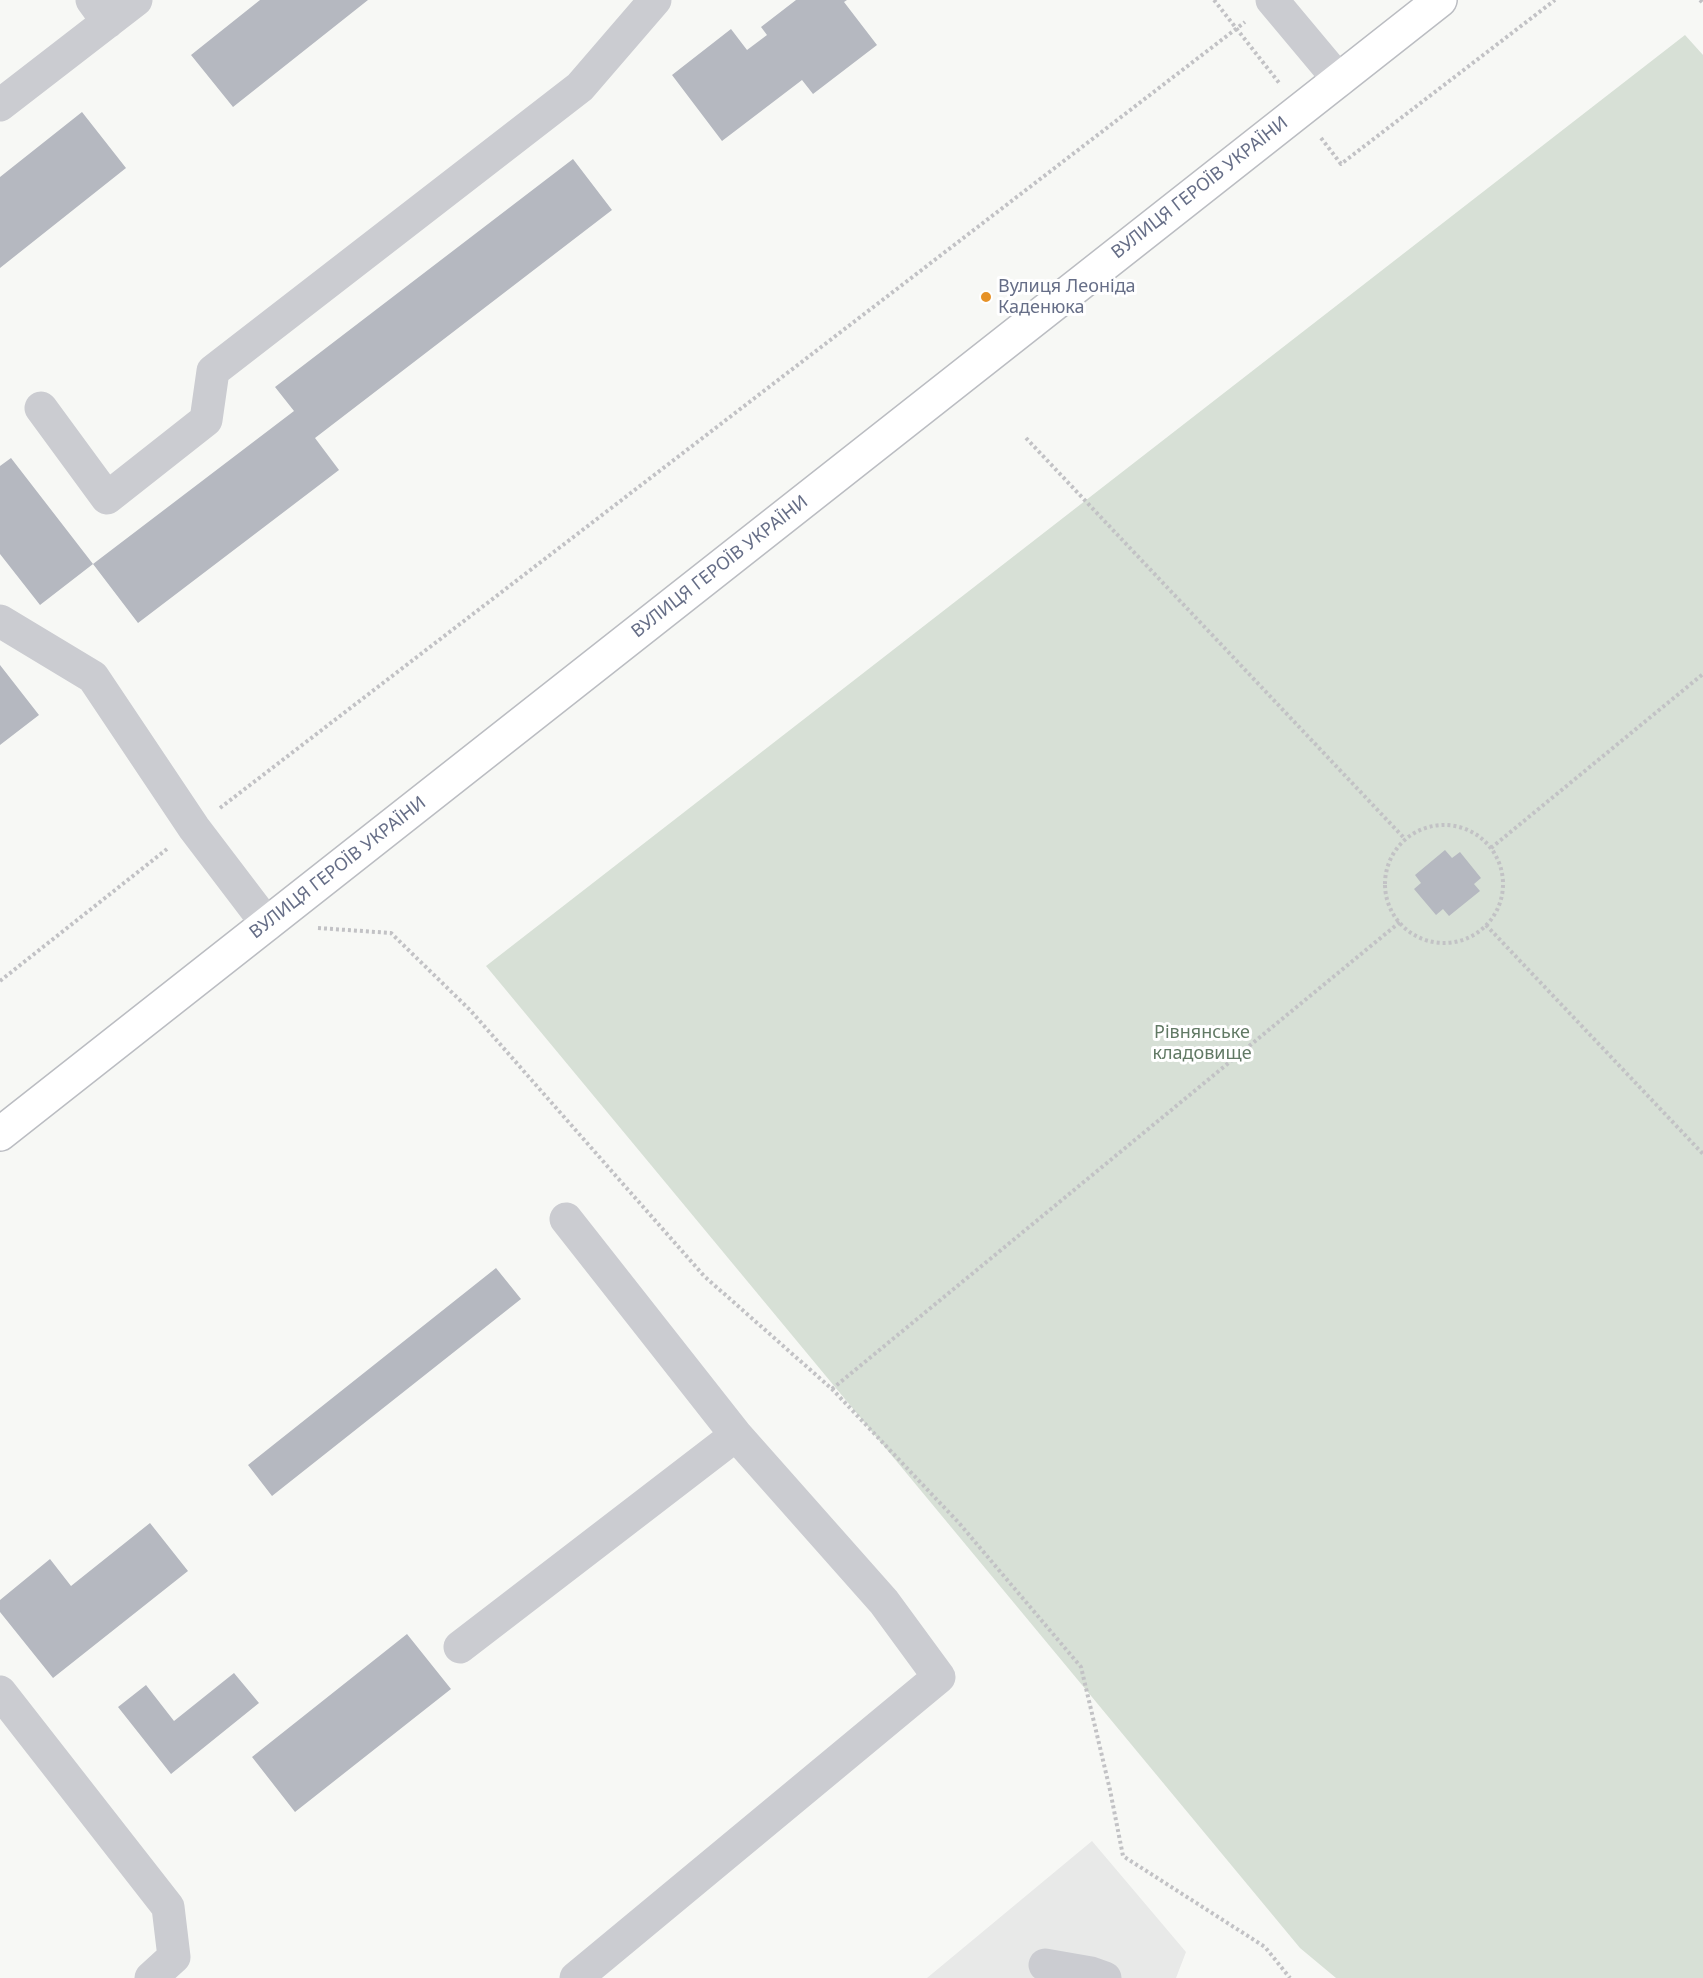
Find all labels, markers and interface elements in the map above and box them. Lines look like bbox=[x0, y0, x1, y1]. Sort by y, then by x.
street label: ВУЛИЦЯ ГЕРОЇВ УКРАЇНИ bbox=[1107, 112, 1293, 264]
place label: Вулиця Леоніда Каденюка bbox=[998, 276, 1136, 318]
marker: Вулиця Леоніда Каденюка bbox=[979, 290, 993, 304]
street label: ВУЛИЦЯ ГЕРОЇВ УКРАЇНИ bbox=[627, 491, 813, 643]
street label: ВУЛИЦЯ ГЕРОЇВ УКРАЇНИ bbox=[245, 792, 431, 944]
park label: Рівнянське кладовище bbox=[1152, 1022, 1252, 1064]

